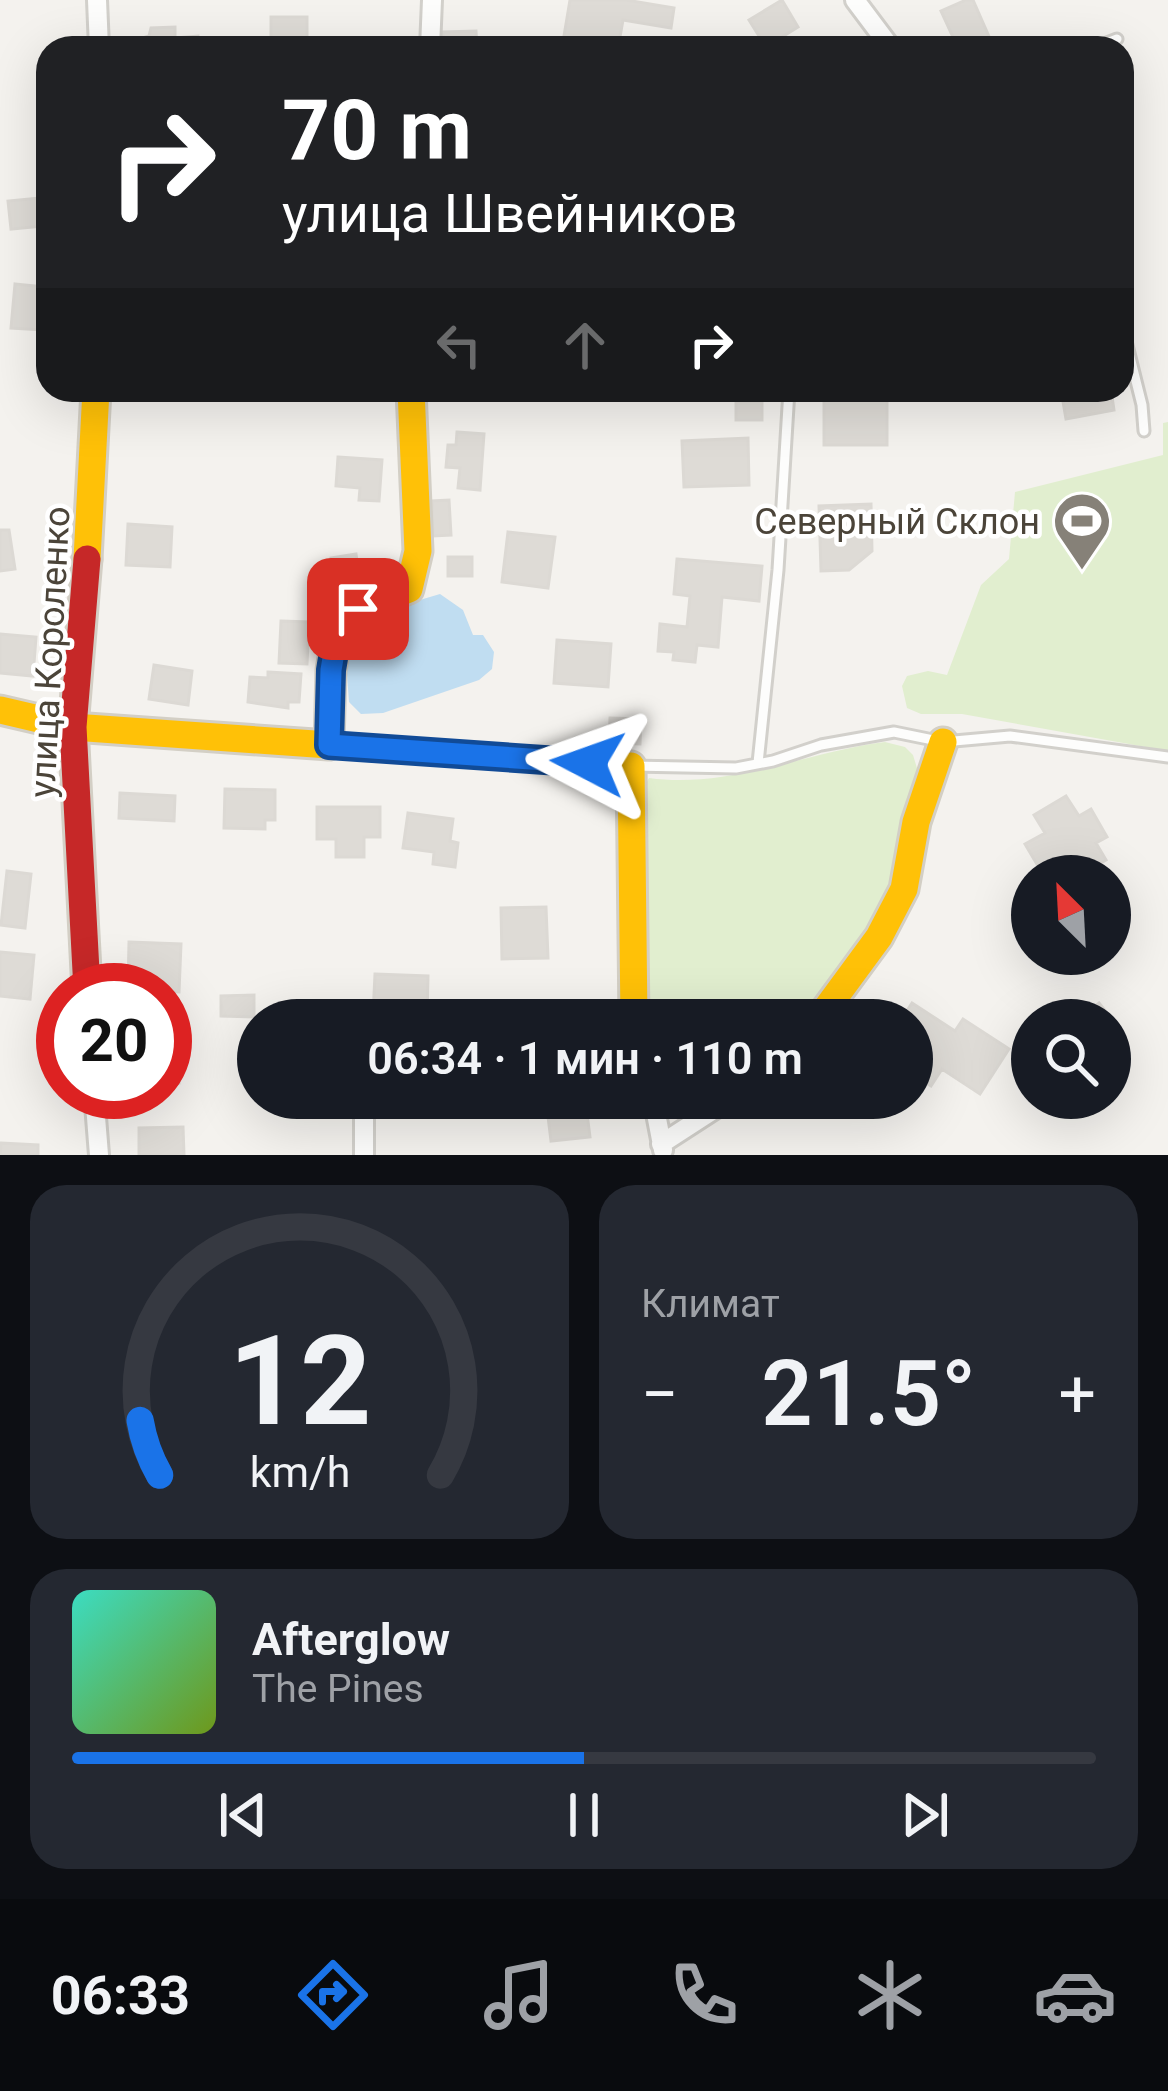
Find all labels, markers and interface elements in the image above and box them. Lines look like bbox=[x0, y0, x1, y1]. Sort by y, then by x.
text: 70 m bbox=[282, 81, 472, 180]
icon: right bbox=[84, 84, 240, 240]
text: улица Швейников bbox=[282, 182, 738, 245]
icon: left bbox=[426, 312, 492, 378]
icon: ahead bbox=[552, 312, 618, 378]
icon: right bbox=[678, 312, 744, 378]
sports icon: Северный Склон bbox=[1051, 490, 1113, 572]
place label: Северный Склон bbox=[754, 501, 1040, 543]
street label: улица Короленко bbox=[21, 505, 79, 799]
pin bbox=[307, 558, 409, 660]
icon: arrive bbox=[325, 576, 391, 642]
position arrow bbox=[525, 700, 651, 826]
north arrow bbox=[1011, 855, 1131, 975]
map controls bbox=[1011, 855, 1131, 1119]
speed limit sign: 20 bbox=[36, 963, 192, 1119]
button: search bbox=[1011, 999, 1131, 1119]
text: 06:34 · 1 мин · 110 m bbox=[367, 1032, 803, 1085]
text: Климат bbox=[641, 1281, 780, 1327]
text: 12 bbox=[228, 1308, 371, 1454]
text: 21.5° bbox=[761, 1342, 976, 1447]
text: − bbox=[641, 1356, 679, 1433]
text: + bbox=[1059, 1356, 1096, 1433]
text: km/h bbox=[249, 1447, 350, 1497]
text: Afterglow bbox=[252, 1613, 450, 1666]
text: The Pines bbox=[252, 1666, 424, 1712]
icon: previous bbox=[210, 1782, 276, 1848]
icon: pause bbox=[551, 1782, 617, 1848]
icon: next bbox=[892, 1782, 958, 1848]
icon: directions bbox=[291, 1953, 375, 2037]
icon: music bbox=[477, 1953, 561, 2037]
icon: phone bbox=[662, 1953, 746, 2037]
icon: climate bbox=[848, 1953, 932, 2037]
icon: car bbox=[1033, 1953, 1117, 2037]
text: 06:33 bbox=[51, 1964, 190, 2027]

